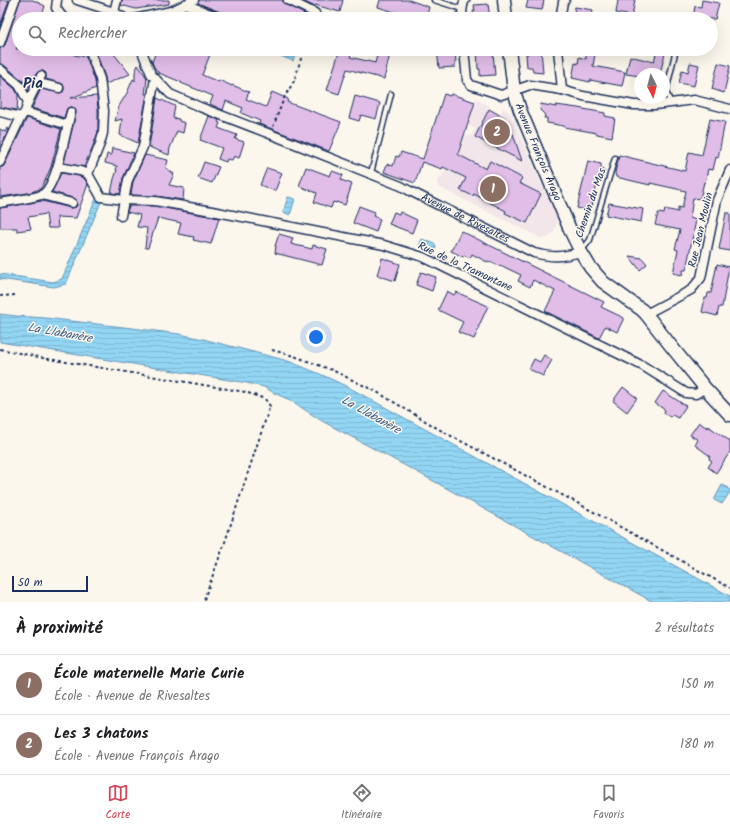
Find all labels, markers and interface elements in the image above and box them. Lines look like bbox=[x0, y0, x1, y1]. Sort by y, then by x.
search box bbox=[12, 12, 718, 56]
text: Rechercher bbox=[58, 22, 126, 46]
icon: search bbox=[26, 23, 48, 45]
north arrow bbox=[634, 68, 670, 104]
district label: Pia bbox=[23, 72, 43, 96]
street label: Avenue François Arago bbox=[509, 101, 566, 204]
pin: 2 bbox=[484, 117, 510, 147]
street label: Chemin du Mas bbox=[571, 165, 611, 240]
pin: 1 bbox=[480, 174, 506, 204]
street label: Avenue de Rivesaltes bbox=[418, 189, 513, 248]
street label: Rue Jean Moulin bbox=[684, 190, 718, 269]
street label: Rue de la Tramontane bbox=[415, 237, 515, 297]
water label: La Llabanère bbox=[26, 318, 95, 348]
your location bbox=[306, 327, 326, 347]
water label: La Llabanère bbox=[338, 391, 405, 440]
scale bar bbox=[12, 574, 88, 593]
text: 50 m bbox=[18, 574, 43, 592]
text: À proximité bbox=[16, 615, 103, 642]
text: 2 résultats bbox=[655, 618, 714, 639]
text: École maternelle Marie Curie bbox=[54, 662, 244, 686]
text: 1 bbox=[27, 674, 31, 695]
text: 150 m bbox=[681, 674, 714, 695]
text: École · Avenue de Rivesaltes bbox=[54, 686, 210, 707]
text: Les 3 chatons bbox=[54, 722, 149, 746]
text: 2 bbox=[25, 734, 33, 755]
text: 180 m bbox=[680, 734, 714, 755]
text: École · Avenue François Arago bbox=[54, 746, 219, 767]
tab: Carte bbox=[105, 782, 130, 824]
tab: Itinéraire bbox=[341, 782, 382, 824]
tab: Favoris bbox=[593, 782, 625, 824]

